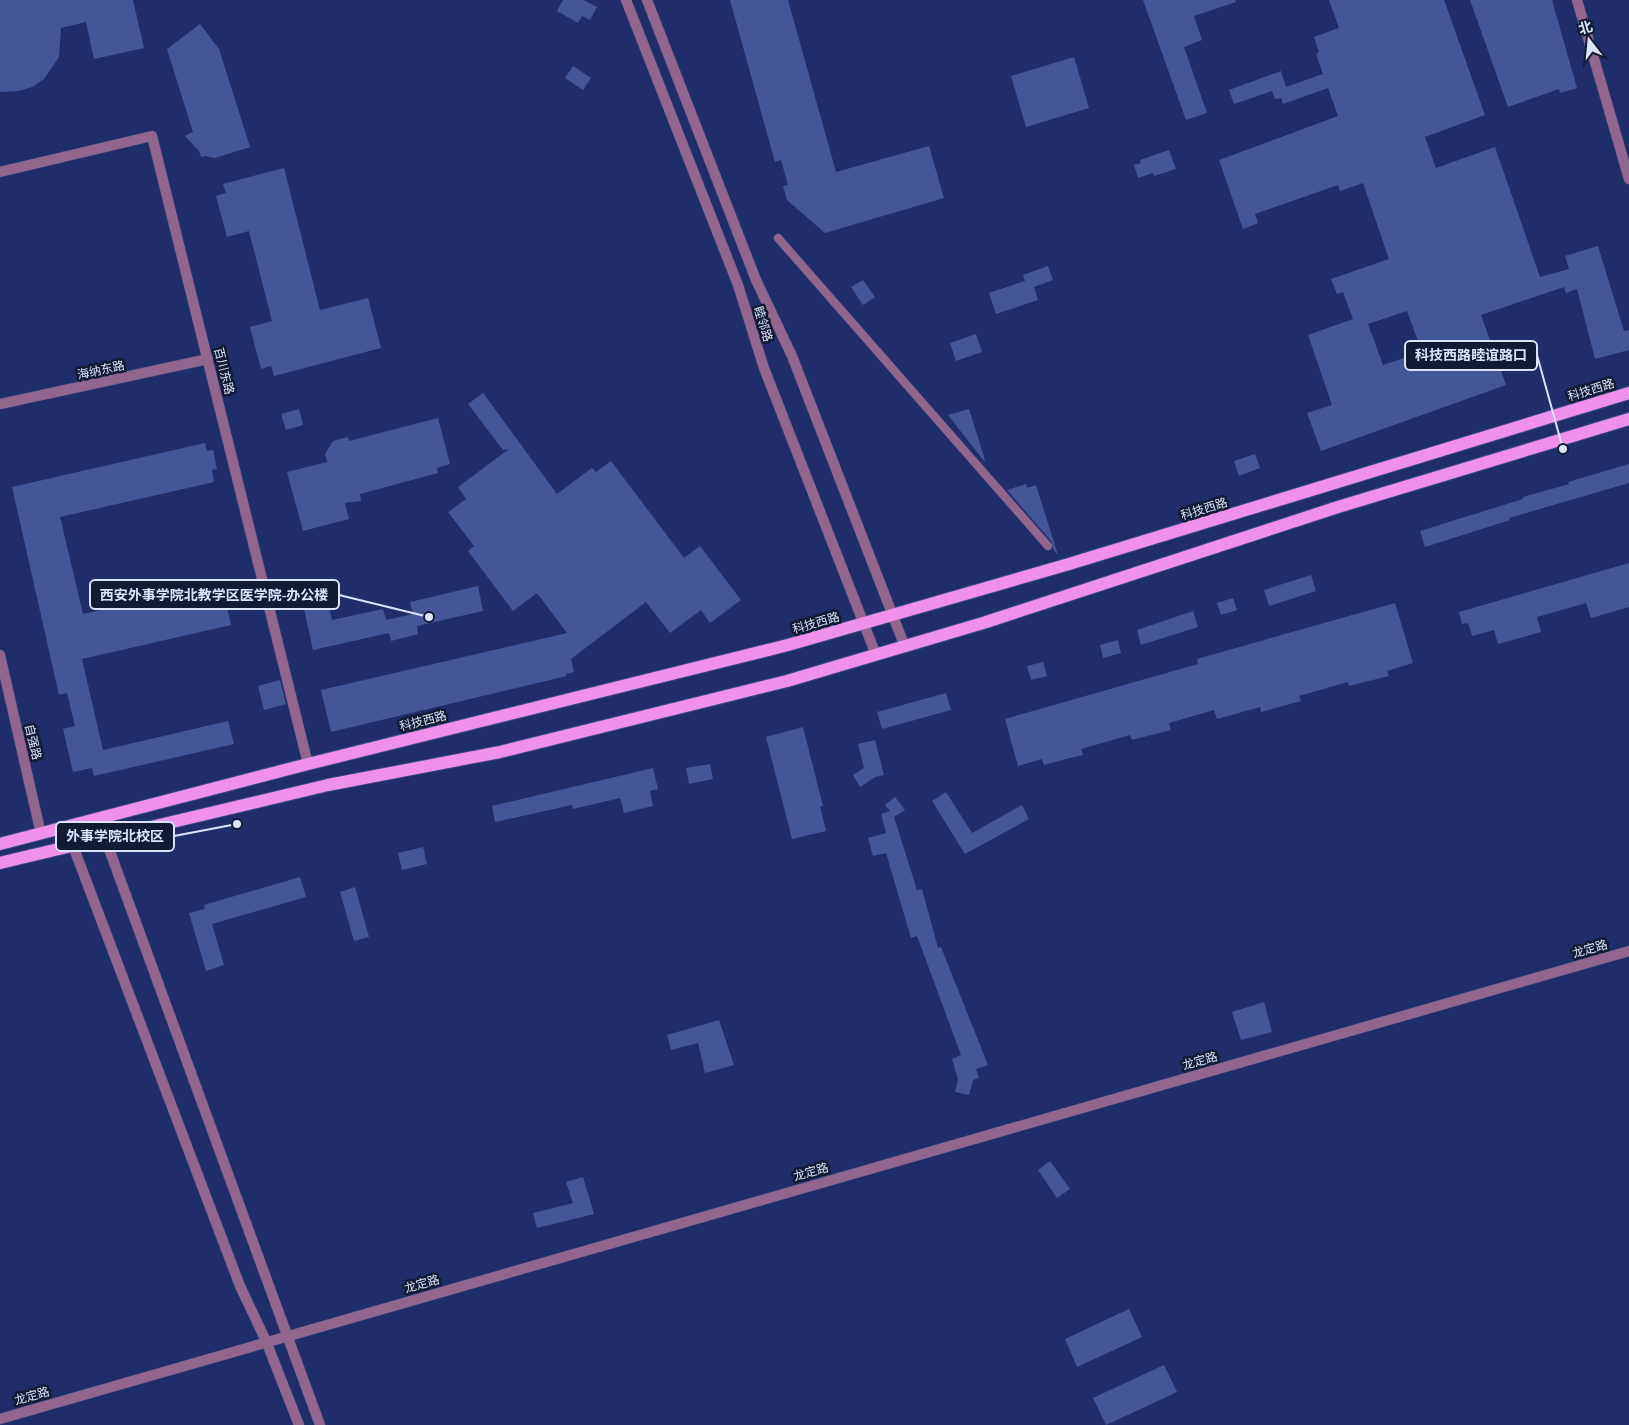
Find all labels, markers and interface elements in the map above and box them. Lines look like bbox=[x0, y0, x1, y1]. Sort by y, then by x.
north arrow bbox=[1564, 15, 1614, 65]
text: 北 bbox=[1577, 19, 1594, 37]
street label: 睦邻路 bbox=[751, 305, 775, 343]
callout: 科技西路睦谊路口 bbox=[1405, 341, 1537, 370]
street label: 百川东路 bbox=[211, 346, 237, 396]
text: 科技西路睦谊路口 bbox=[1415, 348, 1527, 363]
street label: 海纳东路 bbox=[76, 358, 126, 382]
street label: 科技西路 bbox=[1566, 376, 1616, 404]
street label: 科技西路 bbox=[1179, 495, 1229, 523]
callout: 西安外事学院北教学区医学院-办公楼 bbox=[90, 580, 339, 609]
text: 西安外事学院北教学区医学院-办公楼 bbox=[100, 587, 328, 603]
street label: 科技西路 bbox=[791, 610, 841, 636]
street label: 科技西路 bbox=[398, 708, 448, 734]
street label: 自强路 bbox=[22, 723, 44, 761]
callout: 外事学院北校区 bbox=[56, 822, 174, 851]
text: 外事学院北校区 bbox=[66, 828, 164, 844]
street label: 龙定路 bbox=[1571, 937, 1609, 961]
street label: 龙定路 bbox=[1181, 1049, 1219, 1073]
street label: 龙定路 bbox=[792, 1160, 830, 1184]
street label: 龙定路 bbox=[403, 1272, 441, 1296]
street label: 龙定路 bbox=[13, 1384, 51, 1408]

